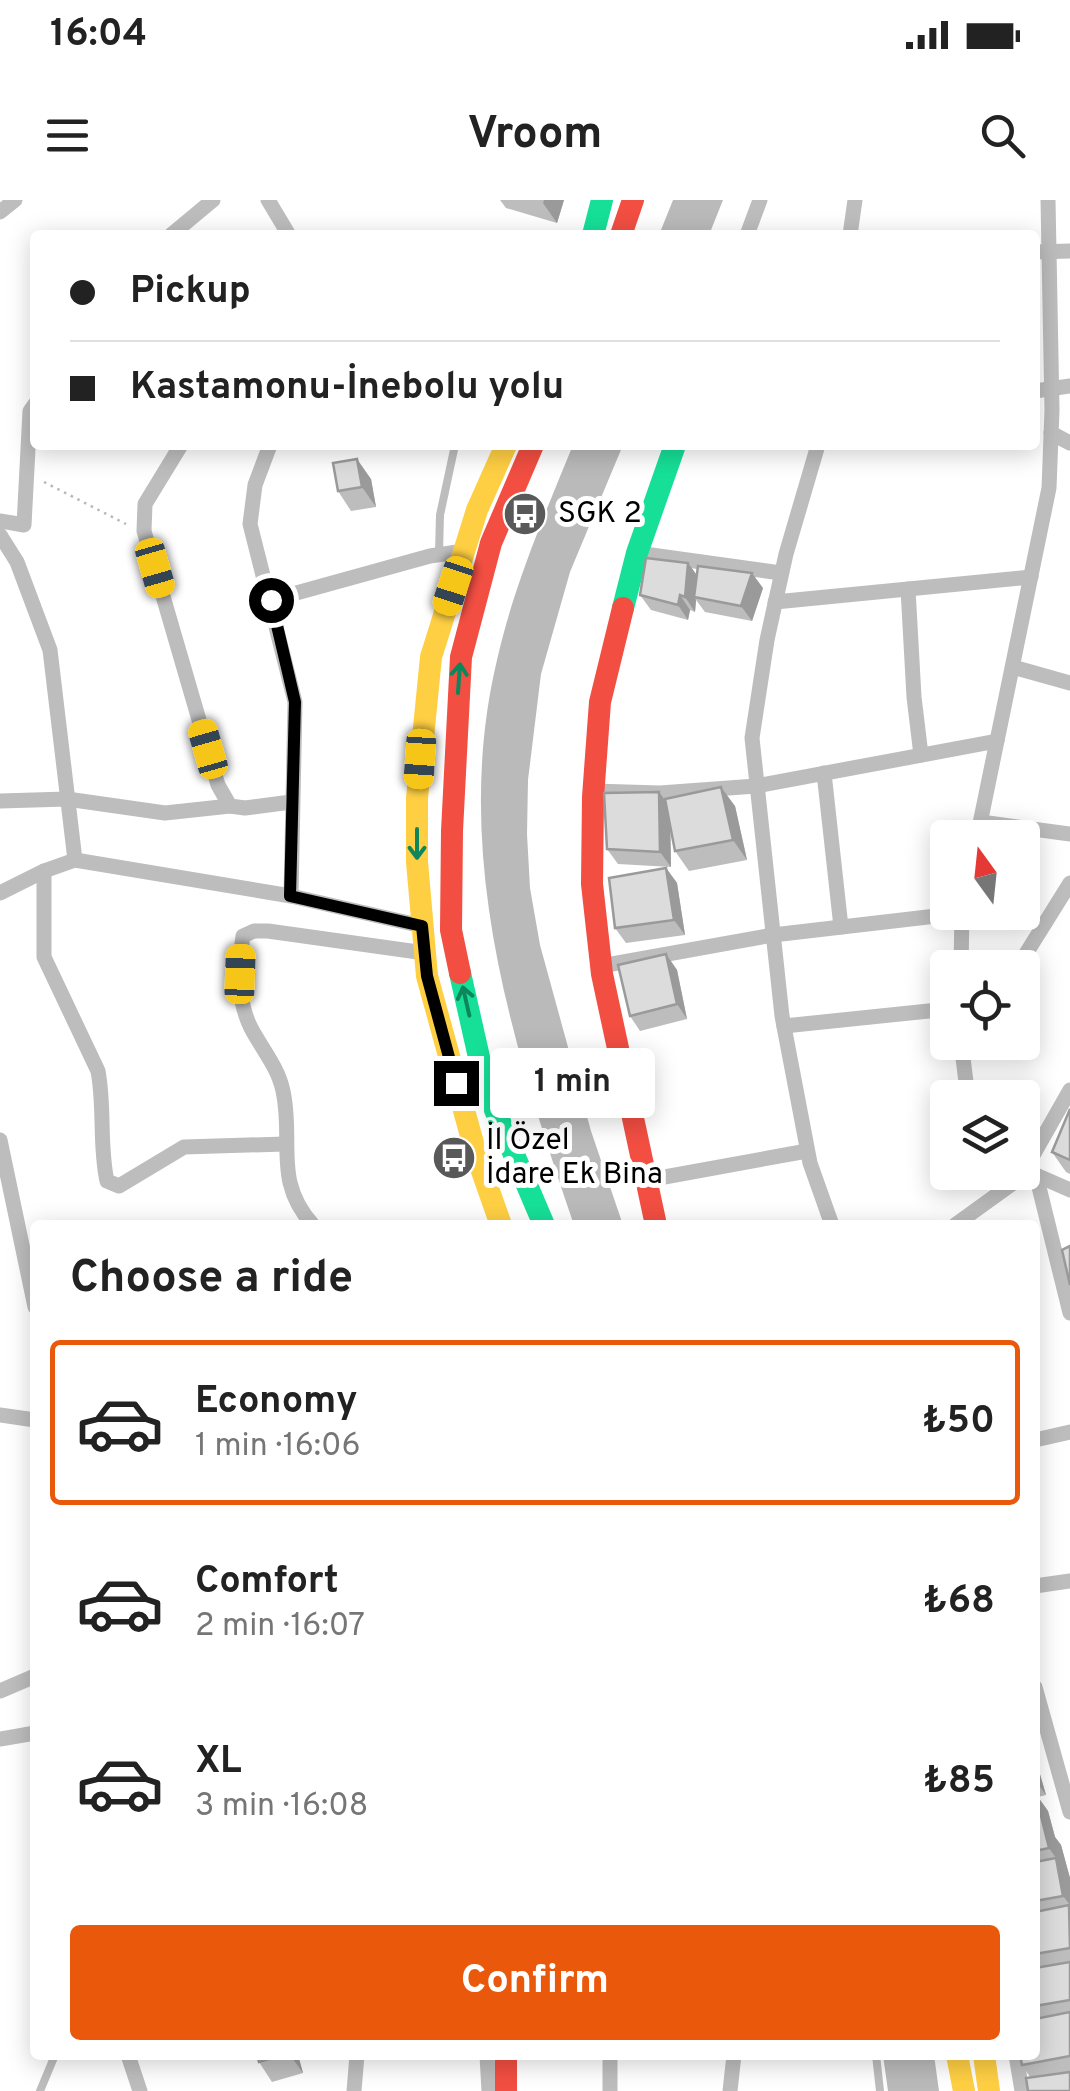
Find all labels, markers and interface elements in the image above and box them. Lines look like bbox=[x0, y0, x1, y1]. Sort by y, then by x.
text: 16:04 bbox=[50, 11, 147, 60]
text: Vroom bbox=[467, 107, 603, 164]
icon: menu bbox=[40, 108, 95, 163]
icon: search bbox=[975, 108, 1030, 163]
text: Pickup bbox=[130, 268, 251, 317]
text: Kastamonu-İnebolu yolu bbox=[130, 364, 564, 413]
bus stop icon: SGK 2 bbox=[502, 491, 548, 537]
place label: SGK 2 bbox=[558, 496, 642, 533]
car bbox=[132, 535, 178, 601]
car bbox=[429, 553, 477, 619]
route start bbox=[249, 578, 294, 623]
one-way arrow bbox=[450, 662, 469, 695]
car bbox=[185, 716, 231, 782]
car bbox=[403, 728, 437, 790]
north arrow bbox=[930, 820, 1040, 930]
map controls bbox=[930, 820, 1040, 1190]
one-way arrow bbox=[408, 826, 426, 859]
car bbox=[224, 943, 256, 1005]
button: locate bbox=[930, 950, 1040, 1060]
one-way arrow bbox=[456, 986, 474, 1018]
callout: 1 min bbox=[491, 1048, 656, 1118]
route end bbox=[434, 1061, 479, 1106]
text: 1 min bbox=[534, 1063, 611, 1103]
button: layers bbox=[930, 1080, 1040, 1190]
place label: İl Özel İdare Ek Bina bbox=[486, 1121, 663, 1194]
bus stop icon: İl Özel İdare Ek Bina bbox=[431, 1135, 477, 1181]
text: Choose a ride bbox=[70, 1251, 353, 1308]
icon: car bbox=[75, 1378, 165, 1468]
text: Economy bbox=[195, 1378, 357, 1427]
text: ₺50 bbox=[922, 1398, 995, 1447]
text: 1 min · 16:06 bbox=[195, 1427, 361, 1467]
icon: car bbox=[75, 1558, 165, 1648]
text: Comfort bbox=[195, 1558, 339, 1607]
text: ₺68 bbox=[923, 1578, 995, 1627]
text: 2 min · 16:07 bbox=[195, 1607, 365, 1647]
icon: car bbox=[75, 1738, 165, 1828]
text: XL bbox=[195, 1738, 242, 1787]
text: ₺85 bbox=[923, 1758, 995, 1807]
text: 3 min · 16:08 bbox=[195, 1787, 368, 1827]
button: Confirm bbox=[70, 1925, 1000, 2040]

